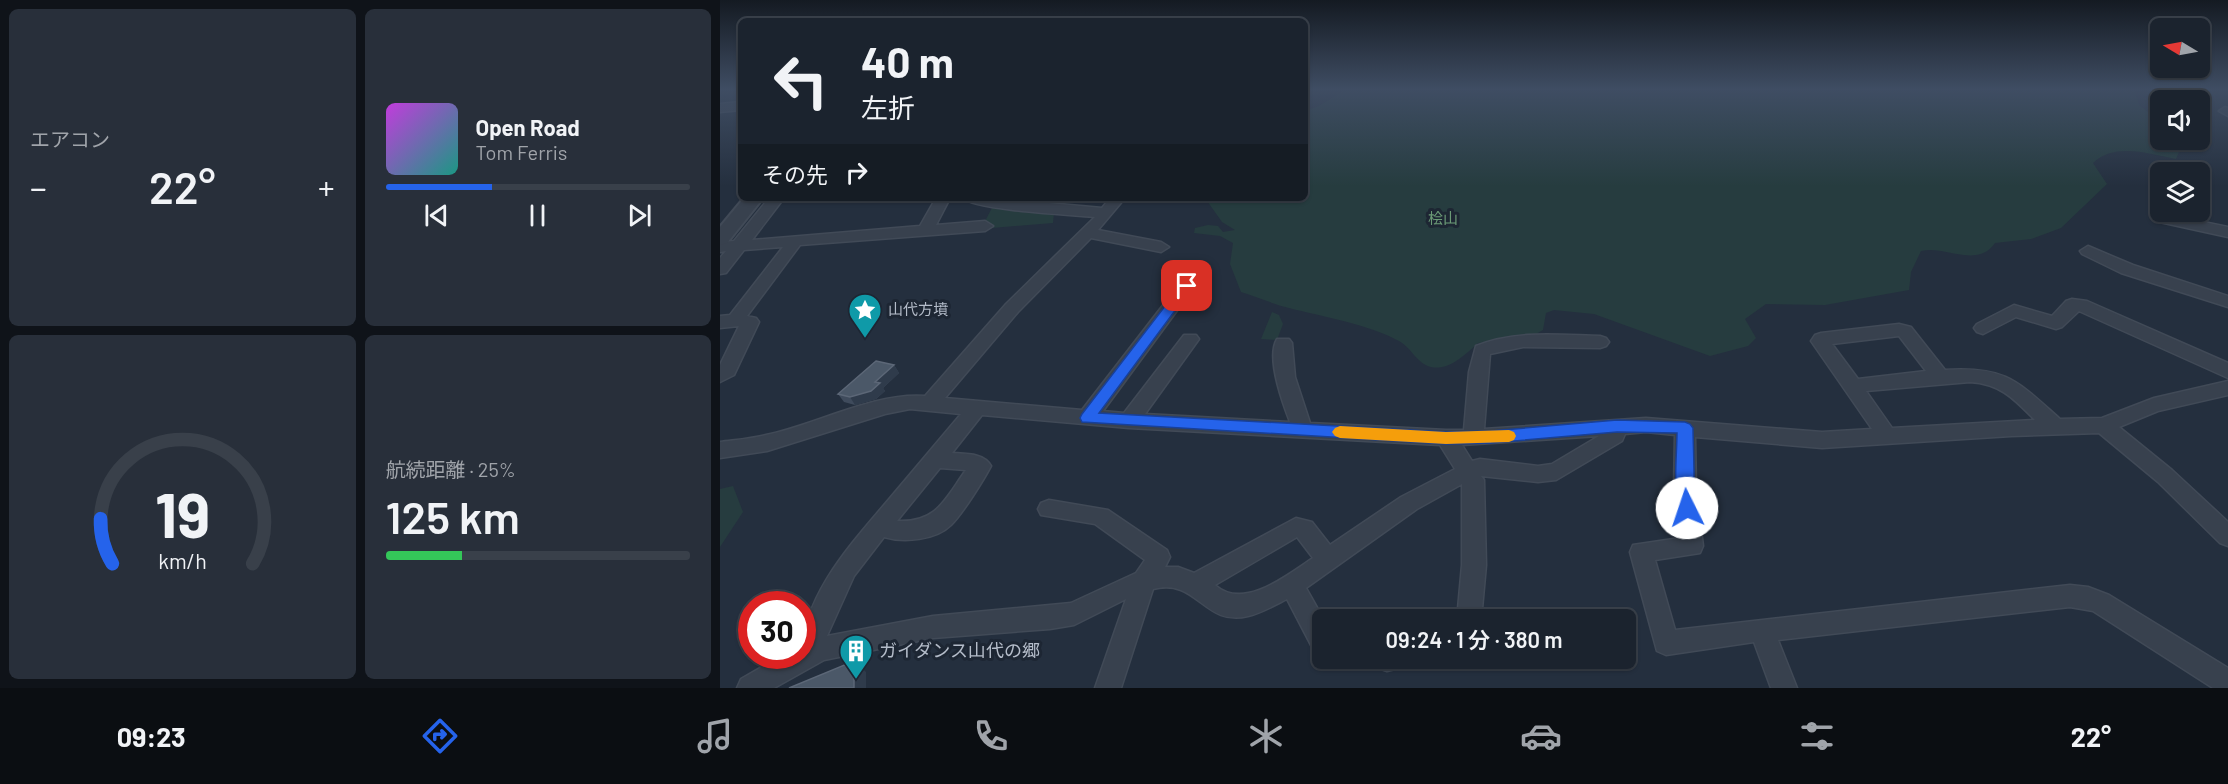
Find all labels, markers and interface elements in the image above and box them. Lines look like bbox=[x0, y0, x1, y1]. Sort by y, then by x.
north arrow bbox=[2150, 18, 2210, 78]
map controls bbox=[2150, 18, 2210, 222]
text: 40 m bbox=[861, 36, 954, 86]
icon: left bbox=[762, 42, 840, 120]
button: sound bbox=[2150, 90, 2210, 150]
text: 左折 bbox=[861, 91, 915, 123]
text: Open Road bbox=[476, 114, 580, 140]
text: エアコン bbox=[30, 127, 110, 151]
text: Tom Ferris bbox=[476, 140, 567, 164]
icon: right bbox=[840, 156, 873, 189]
text: 22° bbox=[149, 159, 216, 213]
text: その先 bbox=[762, 161, 828, 187]
button: layers bbox=[2150, 162, 2210, 222]
text: − bbox=[30, 167, 47, 207]
text: + bbox=[318, 167, 334, 207]
icon: previous bbox=[420, 199, 453, 232]
icon: pause bbox=[521, 199, 554, 232]
icon: next bbox=[623, 199, 656, 232]
park label: 桧山 bbox=[1428, 209, 1458, 227]
pin bbox=[1161, 260, 1212, 311]
icon: arrive bbox=[1170, 269, 1203, 302]
place icon: 山代方墳 bbox=[847, 292, 883, 339]
place label: 山代方墳 bbox=[888, 300, 948, 318]
text: 航続距離 · 25% bbox=[386, 457, 516, 481]
text: 19 bbox=[155, 476, 210, 550]
position arrow bbox=[1655, 476, 1719, 540]
text: 125 km bbox=[386, 489, 520, 543]
text: km/h bbox=[158, 548, 207, 573]
speed limit sign: 30 bbox=[738, 591, 816, 669]
text: 09:24 · 1 分 · 380 m bbox=[1385, 626, 1563, 652]
building icon: ガイダンス山代の郷 bbox=[838, 633, 874, 680]
place label: ガイダンス山代の郷 bbox=[879, 639, 1040, 661]
icon: directions bbox=[419, 715, 461, 757]
icon: music bbox=[694, 715, 736, 757]
icon: phone bbox=[970, 715, 1012, 757]
icon: climate bbox=[1245, 715, 1287, 757]
icon: car bbox=[1520, 715, 1562, 757]
icon: filters bbox=[1796, 715, 1838, 757]
text: 09:23 bbox=[117, 720, 186, 752]
text: 22° bbox=[2071, 720, 2111, 752]

